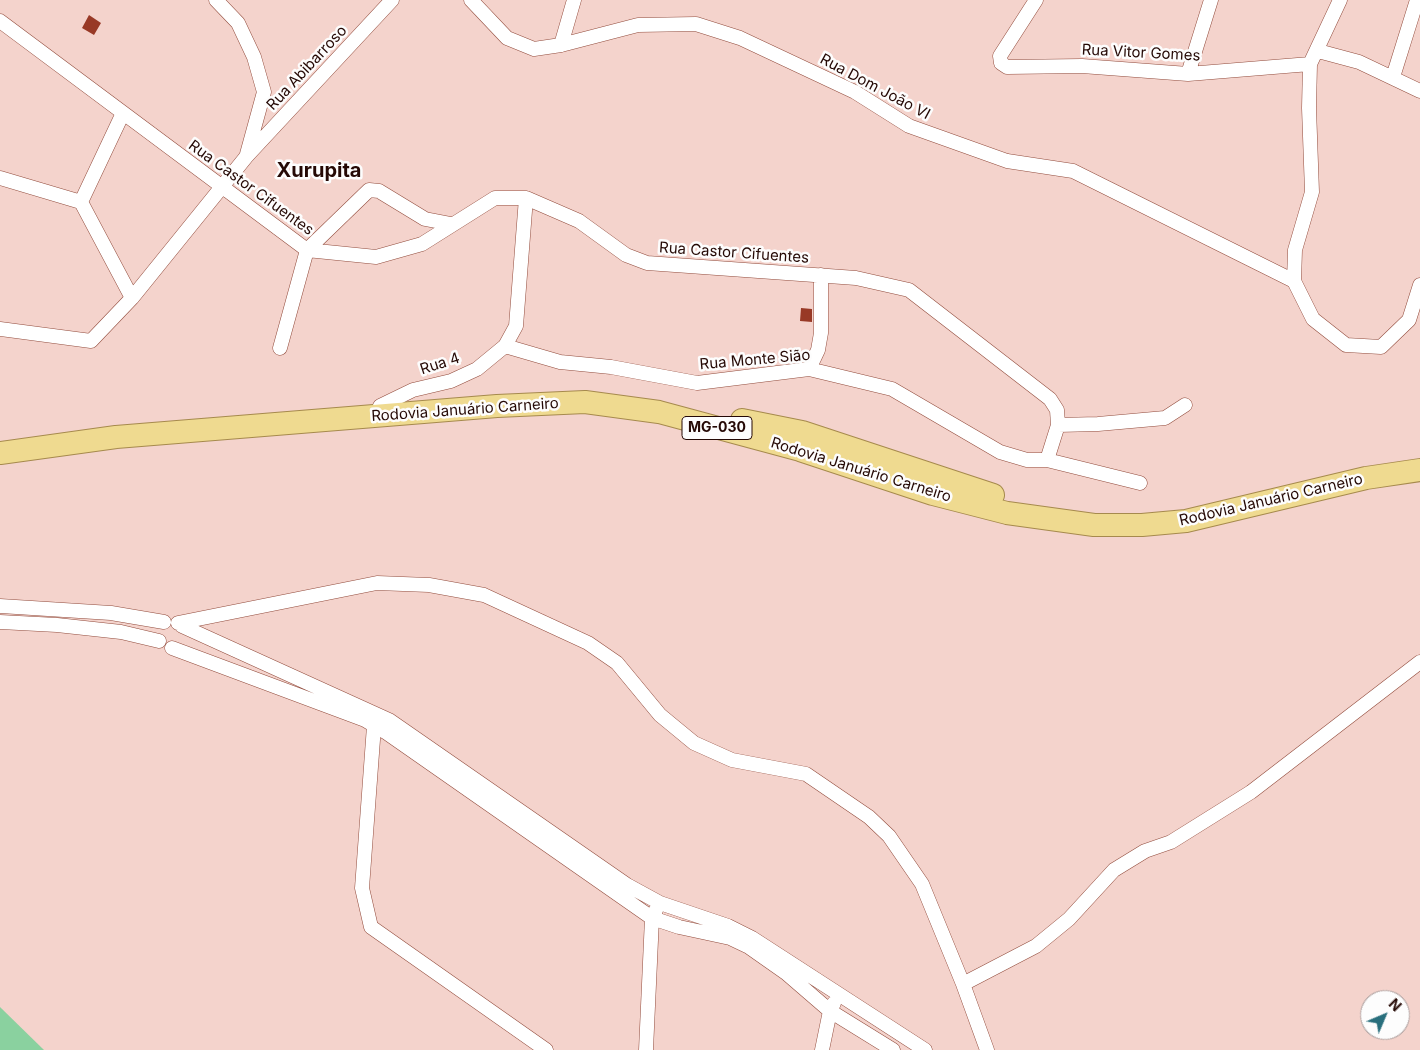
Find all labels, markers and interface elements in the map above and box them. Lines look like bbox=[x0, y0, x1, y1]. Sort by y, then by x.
street label: Rua Abibarroso bbox=[263, 22, 351, 114]
street label: Rua Vitor Gomes bbox=[1081, 41, 1201, 65]
street label: Rua Dom João VI bbox=[817, 50, 933, 124]
street label: Rua Castor Cifuentes bbox=[185, 137, 317, 239]
district label: Xurupita bbox=[277, 159, 361, 183]
street label: Rua Castor Cifuentes bbox=[658, 239, 810, 267]
street label: Rua Monte Sião bbox=[699, 346, 811, 374]
street label: Rua 4 bbox=[418, 349, 462, 379]
street label: Rodovia Januário Carneiro bbox=[371, 394, 559, 426]
road number: MG-030 bbox=[682, 416, 752, 439]
street label: Rodovia Januário Carneiro bbox=[769, 434, 953, 506]
street label: Rodovia Januário Carneiro bbox=[1177, 470, 1365, 530]
north arrow bbox=[1360, 990, 1410, 1040]
text: N bbox=[1385, 995, 1405, 1015]

